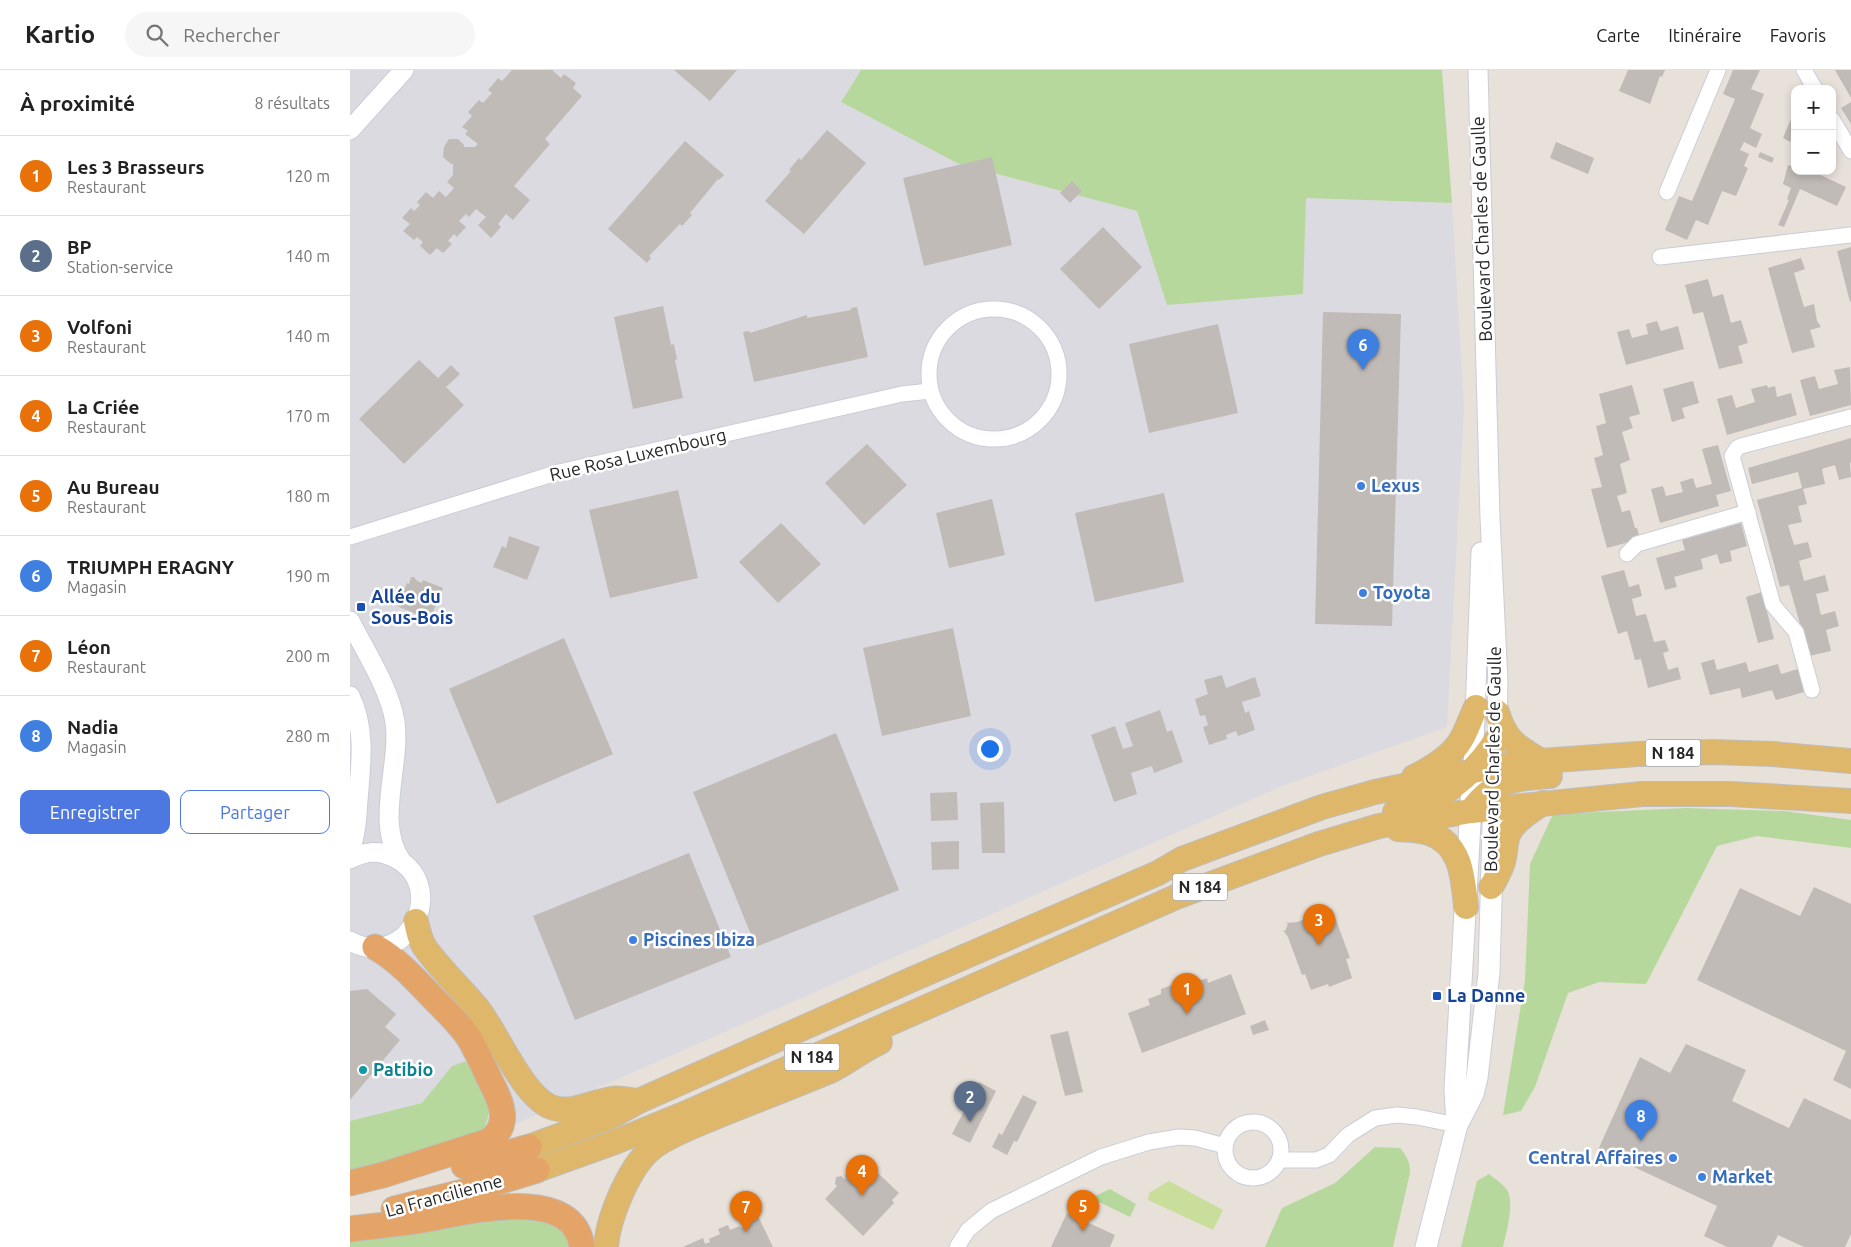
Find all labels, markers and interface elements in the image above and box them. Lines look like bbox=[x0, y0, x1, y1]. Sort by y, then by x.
search box bbox=[125, 12, 475, 57]
text: Kartio bbox=[25, 21, 95, 48]
icon: search bbox=[143, 21, 171, 49]
text: Rechercher bbox=[183, 24, 280, 46]
text: Carte bbox=[1596, 25, 1640, 45]
text: Itinéraire bbox=[1668, 25, 1742, 45]
text: Favoris bbox=[1770, 25, 1826, 45]
map controls bbox=[1791, 85, 1836, 175]
button: + bbox=[1791, 85, 1836, 130]
text: À proximité bbox=[20, 91, 135, 115]
text: 8 résultats bbox=[254, 94, 330, 112]
street label: Boulevard Charles de Gaulle bbox=[1467, 116, 1495, 342]
button: − bbox=[1791, 130, 1836, 175]
text: Les 3 Brasseurs bbox=[67, 156, 204, 178]
text: 1 bbox=[31, 167, 41, 185]
text: 120 m bbox=[285, 167, 330, 185]
text: Restaurant bbox=[67, 178, 146, 196]
text: BP bbox=[67, 236, 92, 258]
text: 2 bbox=[31, 247, 41, 265]
text: 140 m bbox=[285, 247, 330, 265]
text: Station-service bbox=[67, 258, 173, 276]
text: Volfoni bbox=[67, 316, 132, 338]
text: 3 bbox=[31, 327, 41, 345]
text: 140 m bbox=[285, 327, 330, 345]
pin: 6 bbox=[1347, 329, 1379, 370]
text: Restaurant bbox=[67, 338, 146, 356]
text: La Criée bbox=[67, 396, 140, 418]
text: 4 bbox=[31, 407, 41, 425]
text: 170 m bbox=[285, 407, 330, 425]
text: Restaurant bbox=[67, 418, 146, 436]
street label: Rue Rosa Luxembourg bbox=[547, 424, 728, 484]
place label: Lexus bbox=[1371, 475, 1420, 495]
text: Au Bureau bbox=[67, 476, 160, 498]
marker: Lexus bbox=[1355, 480, 1367, 492]
text: 5 bbox=[31, 487, 41, 505]
text: 180 m bbox=[285, 487, 330, 505]
text: Restaurant bbox=[67, 498, 146, 516]
text: TRIUMPH ERAGNY bbox=[67, 556, 234, 578]
text: 6 bbox=[31, 567, 41, 585]
text: 190 m bbox=[285, 567, 330, 585]
text: Magasin bbox=[67, 578, 127, 596]
place label: Toyota bbox=[1373, 582, 1431, 602]
place label: Allée du Sous-Bois bbox=[371, 586, 453, 627]
marker: Toyota bbox=[1357, 587, 1369, 599]
marker: Allée du Sous-Bois bbox=[355, 601, 367, 613]
text: Léon bbox=[67, 636, 111, 658]
street label: Boulevard Charles de Gaulle bbox=[1480, 646, 1504, 872]
text: 7 bbox=[31, 647, 41, 665]
text: 200 m bbox=[285, 647, 330, 665]
text: Restaurant bbox=[67, 658, 146, 676]
text: Nadia bbox=[67, 716, 118, 738]
text: 8 bbox=[31, 727, 41, 745]
text: 280 m bbox=[285, 727, 330, 745]
your location bbox=[977, 736, 1003, 762]
text: Magasin bbox=[67, 738, 127, 756]
road number: N 184 bbox=[1646, 740, 1700, 766]
button: Enregistrer bbox=[20, 790, 170, 834]
button: Partager bbox=[180, 790, 330, 834]
road number: N 184 bbox=[1172, 874, 1228, 900]
pin: 3 bbox=[1303, 904, 1335, 945]
place label: Piscines Ibiza bbox=[643, 929, 755, 949]
marker: Piscines Ibiza bbox=[627, 934, 639, 946]
pin: 1 bbox=[1171, 973, 1203, 1014]
place label: La Danne bbox=[1447, 985, 1525, 1005]
marker: La Danne bbox=[1431, 990, 1443, 1002]
road number: N 184 bbox=[784, 1044, 840, 1070]
place label: Patibio bbox=[373, 1059, 433, 1079]
marker: Patibio bbox=[357, 1064, 369, 1076]
pin: 2 bbox=[954, 1081, 986, 1122]
pin: 8 bbox=[1625, 1100, 1657, 1141]
place label: Central Affaires bbox=[1528, 1147, 1663, 1167]
marker: Central Affaires bbox=[1667, 1152, 1679, 1164]
pin: 4 bbox=[846, 1155, 878, 1196]
place label: Market bbox=[1712, 1166, 1773, 1186]
street label: La Francilienne bbox=[383, 1170, 504, 1220]
marker: Market bbox=[1696, 1171, 1708, 1183]
pin: 5 bbox=[1067, 1190, 1099, 1231]
pin: 7 bbox=[730, 1191, 762, 1232]

